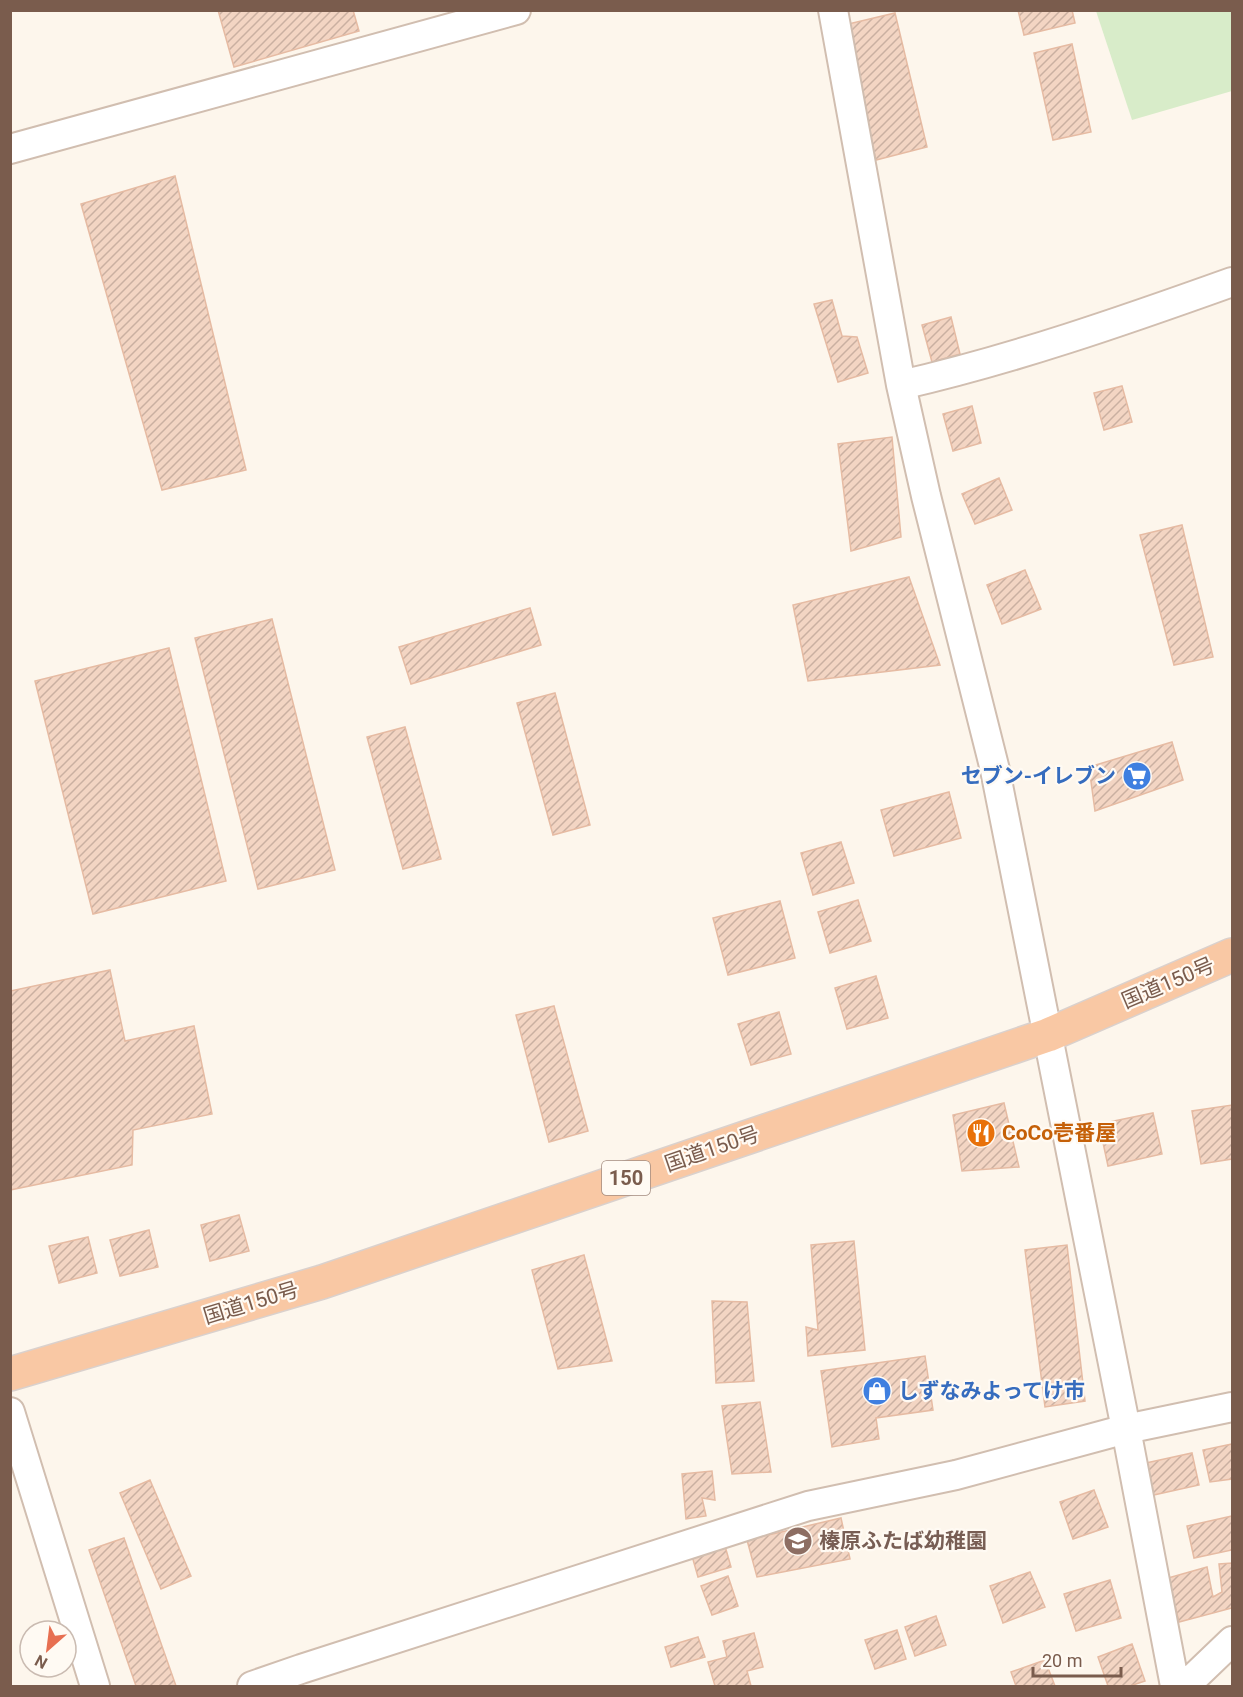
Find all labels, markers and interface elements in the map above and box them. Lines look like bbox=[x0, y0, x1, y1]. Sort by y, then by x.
supermarket icon: セブン-イレブン bbox=[1121, 760, 1153, 792]
place label: セブン-イレブン bbox=[961, 764, 1116, 788]
street label: 国道150号 bbox=[1118, 953, 1218, 1013]
restaurant icon: CoCo壱番屋 bbox=[965, 1117, 997, 1149]
place label: CoCo壱番屋 bbox=[1002, 1121, 1116, 1145]
street label: 国道150号 bbox=[662, 1122, 762, 1176]
road number: 150 bbox=[602, 1161, 650, 1195]
street label: 国道150号 bbox=[200, 1277, 302, 1329]
shop icon: しずなみよってけ市 bbox=[861, 1375, 893, 1407]
place label: しずなみよってけ市 bbox=[898, 1379, 1085, 1403]
school or university icon: 榛原ふたば幼稚園 bbox=[782, 1525, 814, 1557]
place label: 榛原ふたば幼稚園 bbox=[819, 1529, 987, 1553]
north arrow bbox=[18, 1619, 78, 1679]
scale bar bbox=[1033, 1640, 1122, 1678]
text: 20 m bbox=[1042, 1650, 1082, 1671]
text: N bbox=[32, 1651, 51, 1673]

